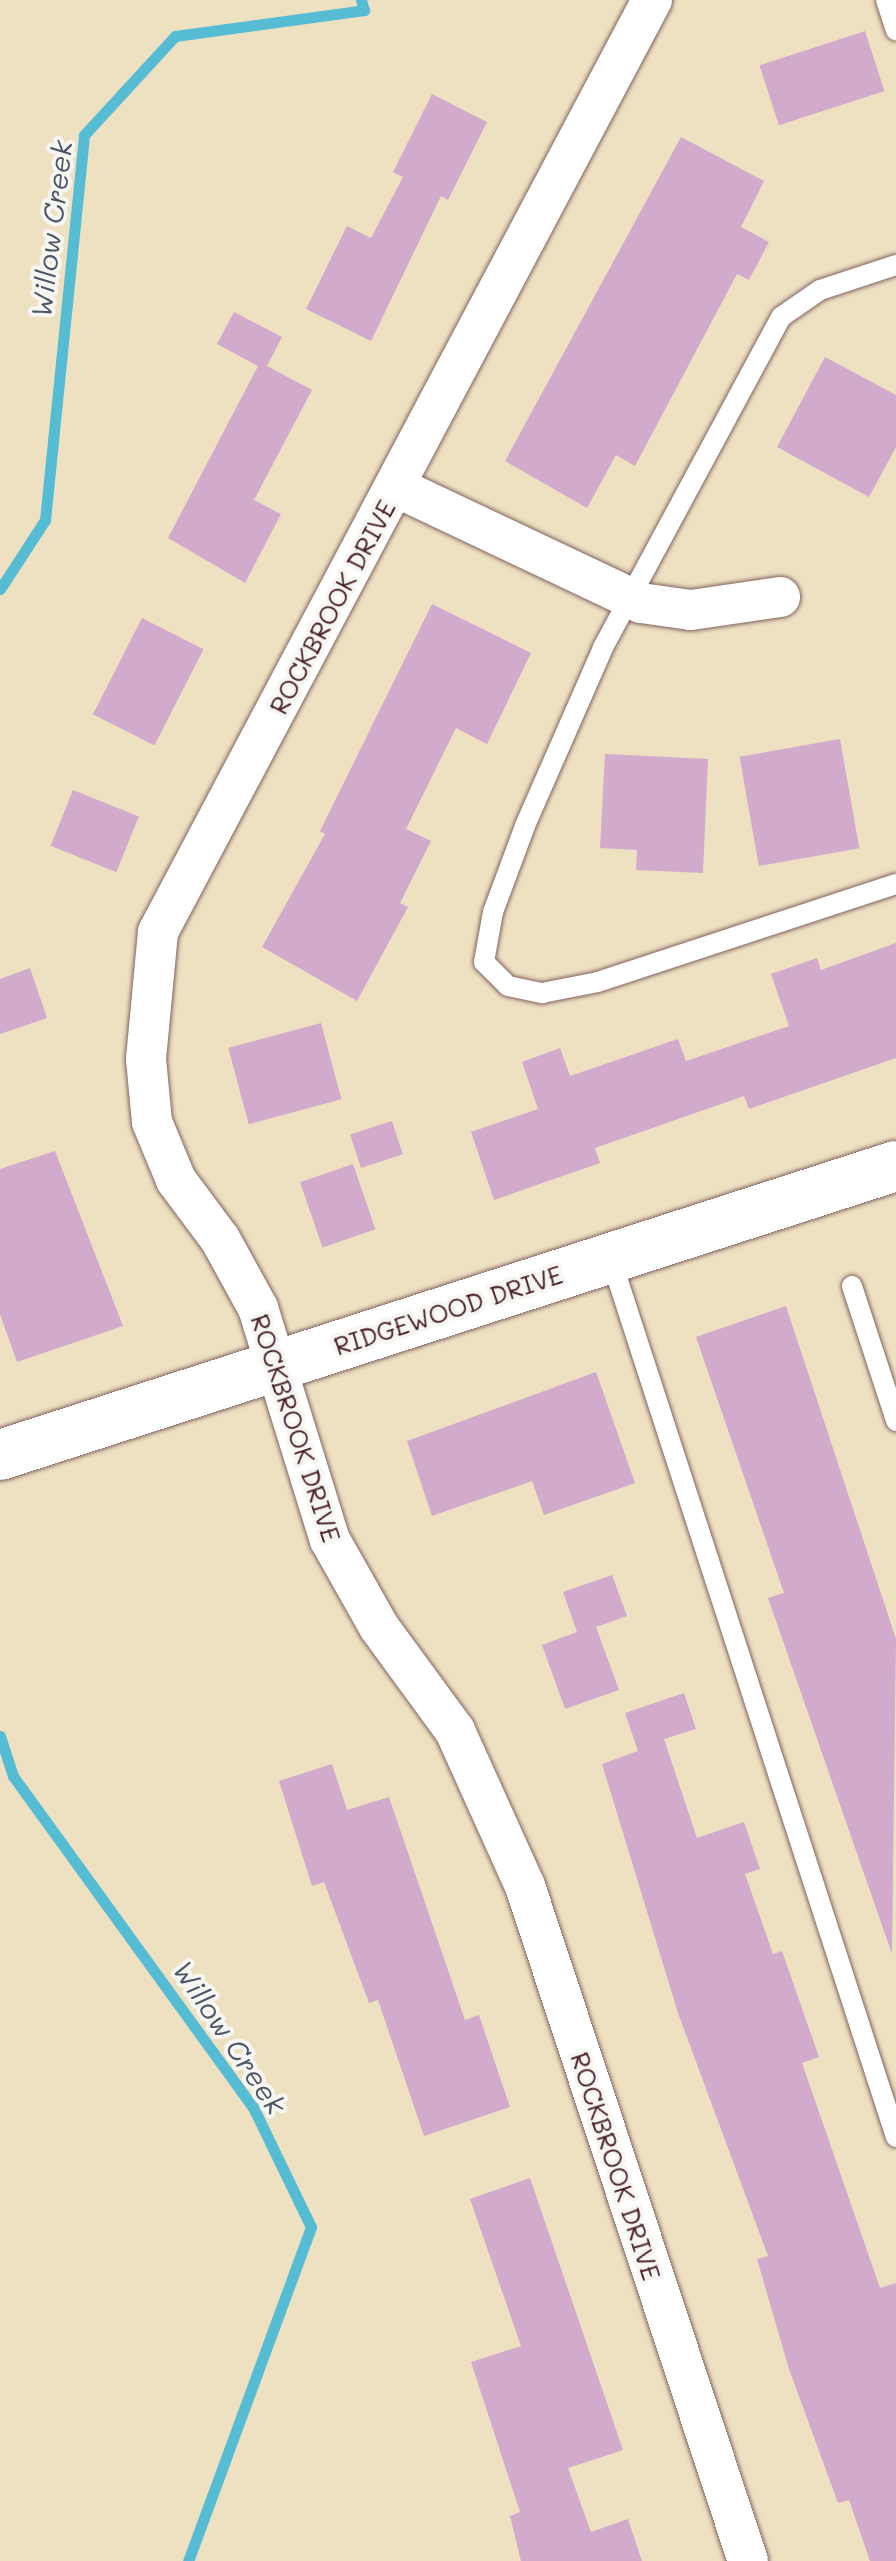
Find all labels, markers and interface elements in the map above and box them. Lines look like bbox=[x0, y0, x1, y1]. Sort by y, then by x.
water label: Willow Creek bbox=[23, 139, 79, 319]
street label: ROCKBROOK DRIVE bbox=[263, 495, 401, 719]
street label: RIDGEWOOD DRIVE bbox=[330, 1259, 566, 1361]
street label: ROCKBROOK DRIVE bbox=[245, 1310, 347, 1546]
water label: Willow Creek bbox=[166, 1954, 294, 2120]
street label: ROCKBROOK DRIVE bbox=[565, 2048, 667, 2284]

